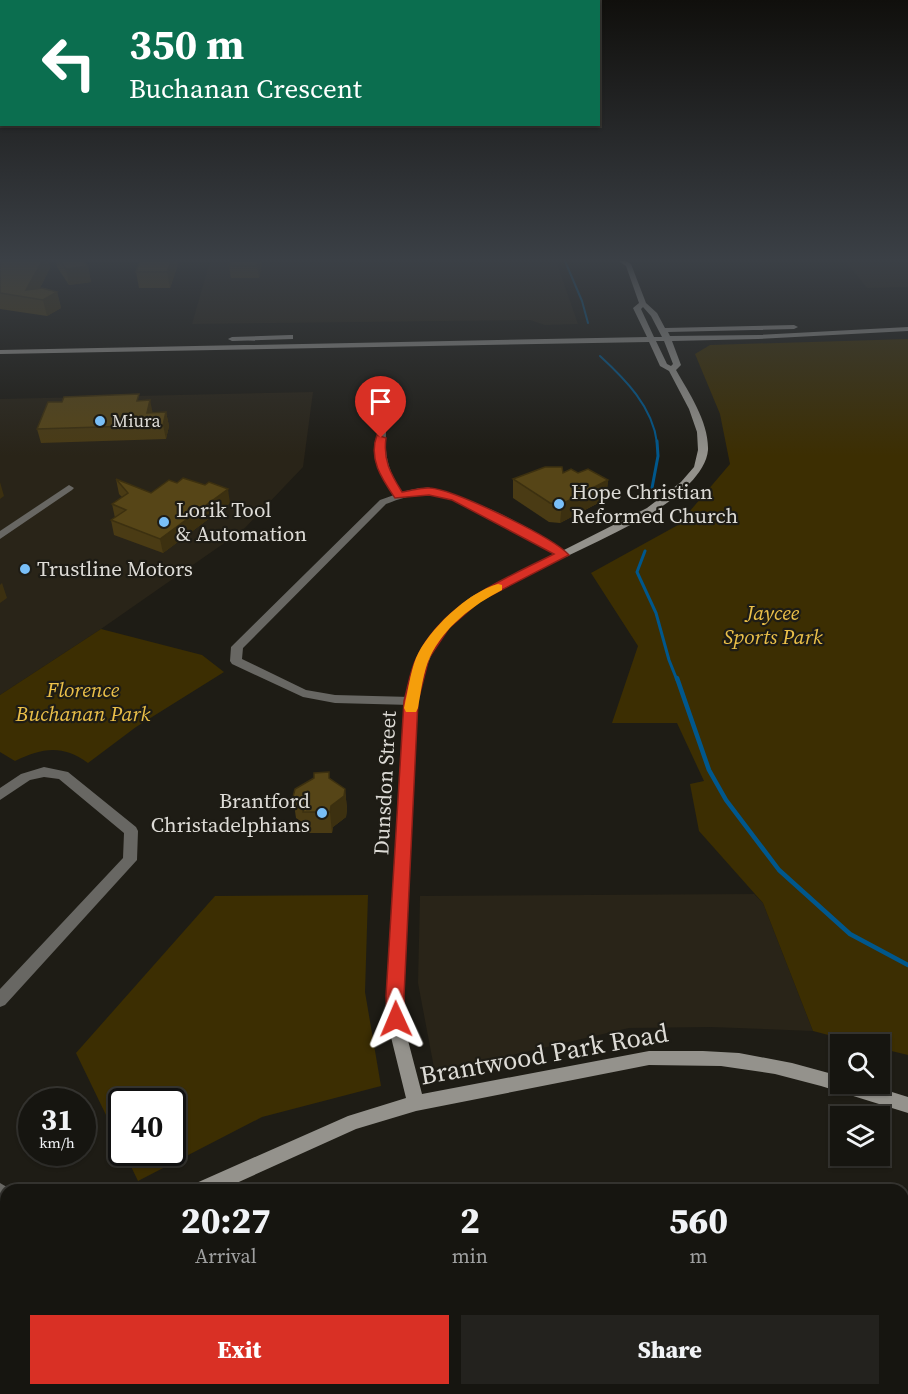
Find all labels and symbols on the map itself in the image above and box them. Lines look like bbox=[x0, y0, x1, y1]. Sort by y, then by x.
pin bbox=[355, 376, 406, 438]
place label: Miura bbox=[112, 408, 162, 433]
marker: Miura bbox=[93, 414, 107, 428]
place label: Hope Christian Reformed Church bbox=[571, 477, 738, 530]
place label: Lorik Tool & Automation bbox=[176, 495, 307, 548]
marker: Hope Christian Reformed Church bbox=[552, 497, 566, 511]
marker: Lorik Tool & Automation bbox=[157, 515, 171, 529]
place label: Trustline Motors bbox=[37, 554, 193, 583]
marker: Trustline Motors bbox=[18, 562, 32, 576]
park label: Jaycee Sports Park bbox=[723, 598, 823, 651]
park label: Florence Buchanan Park bbox=[15, 675, 151, 728]
street label: Dunsdon Street bbox=[366, 710, 403, 856]
place label: Brantford Christadelphians bbox=[151, 786, 310, 839]
marker: Brantford Christadelphians bbox=[315, 806, 329, 820]
position arrow bbox=[364, 987, 428, 1051]
street label: Brantwood Park Road bbox=[417, 1014, 671, 1094]
speed limit sign: 40 bbox=[108, 1088, 186, 1166]

